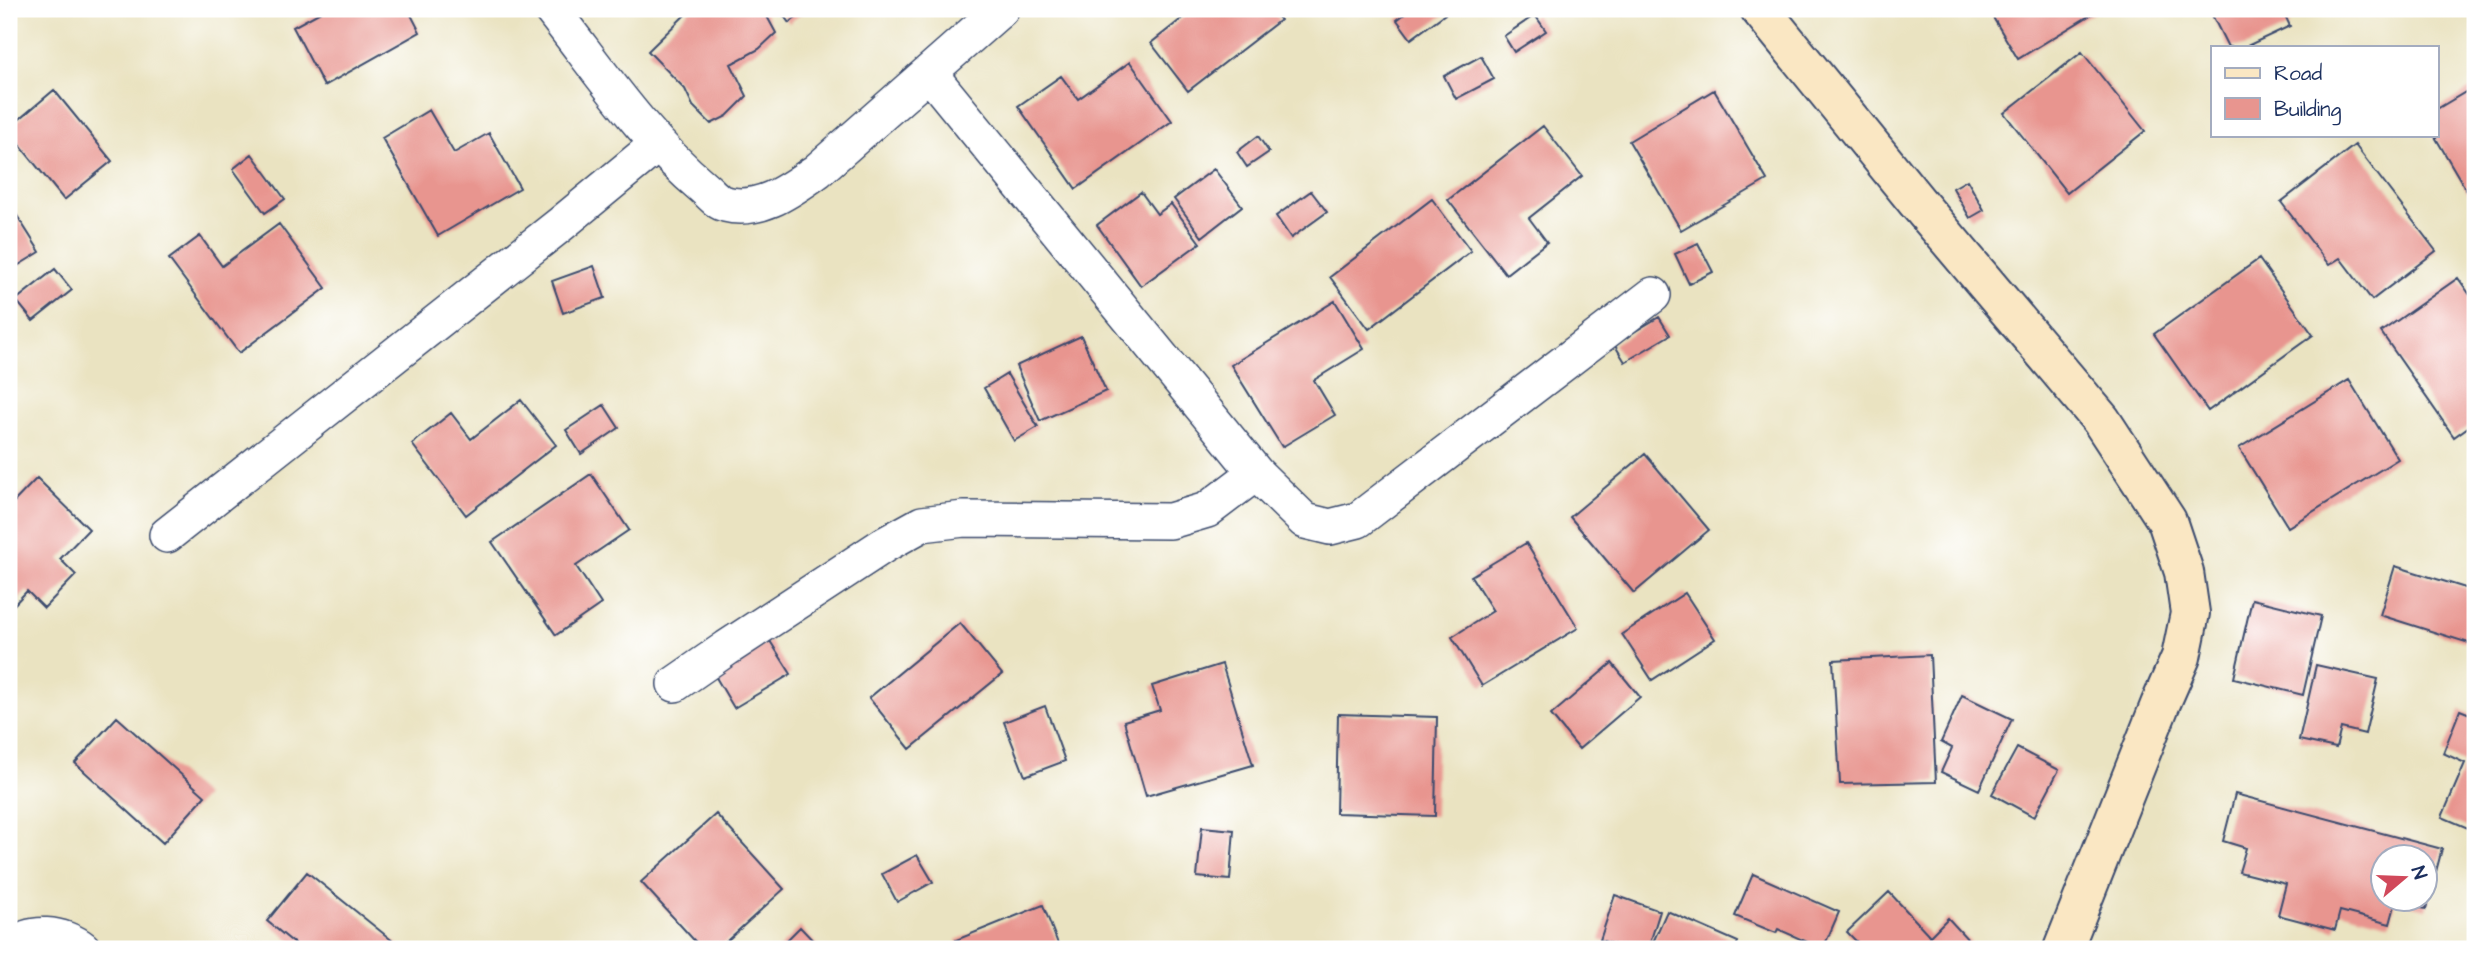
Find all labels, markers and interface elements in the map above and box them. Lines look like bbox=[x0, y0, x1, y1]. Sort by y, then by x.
legend bbox=[2211, 46, 2438, 136]
text: Road bbox=[2274, 59, 2322, 88]
text: Building bbox=[2274, 95, 2342, 126]
north arrow bbox=[2368, 842, 2438, 912]
text: N bbox=[2404, 863, 2433, 883]

